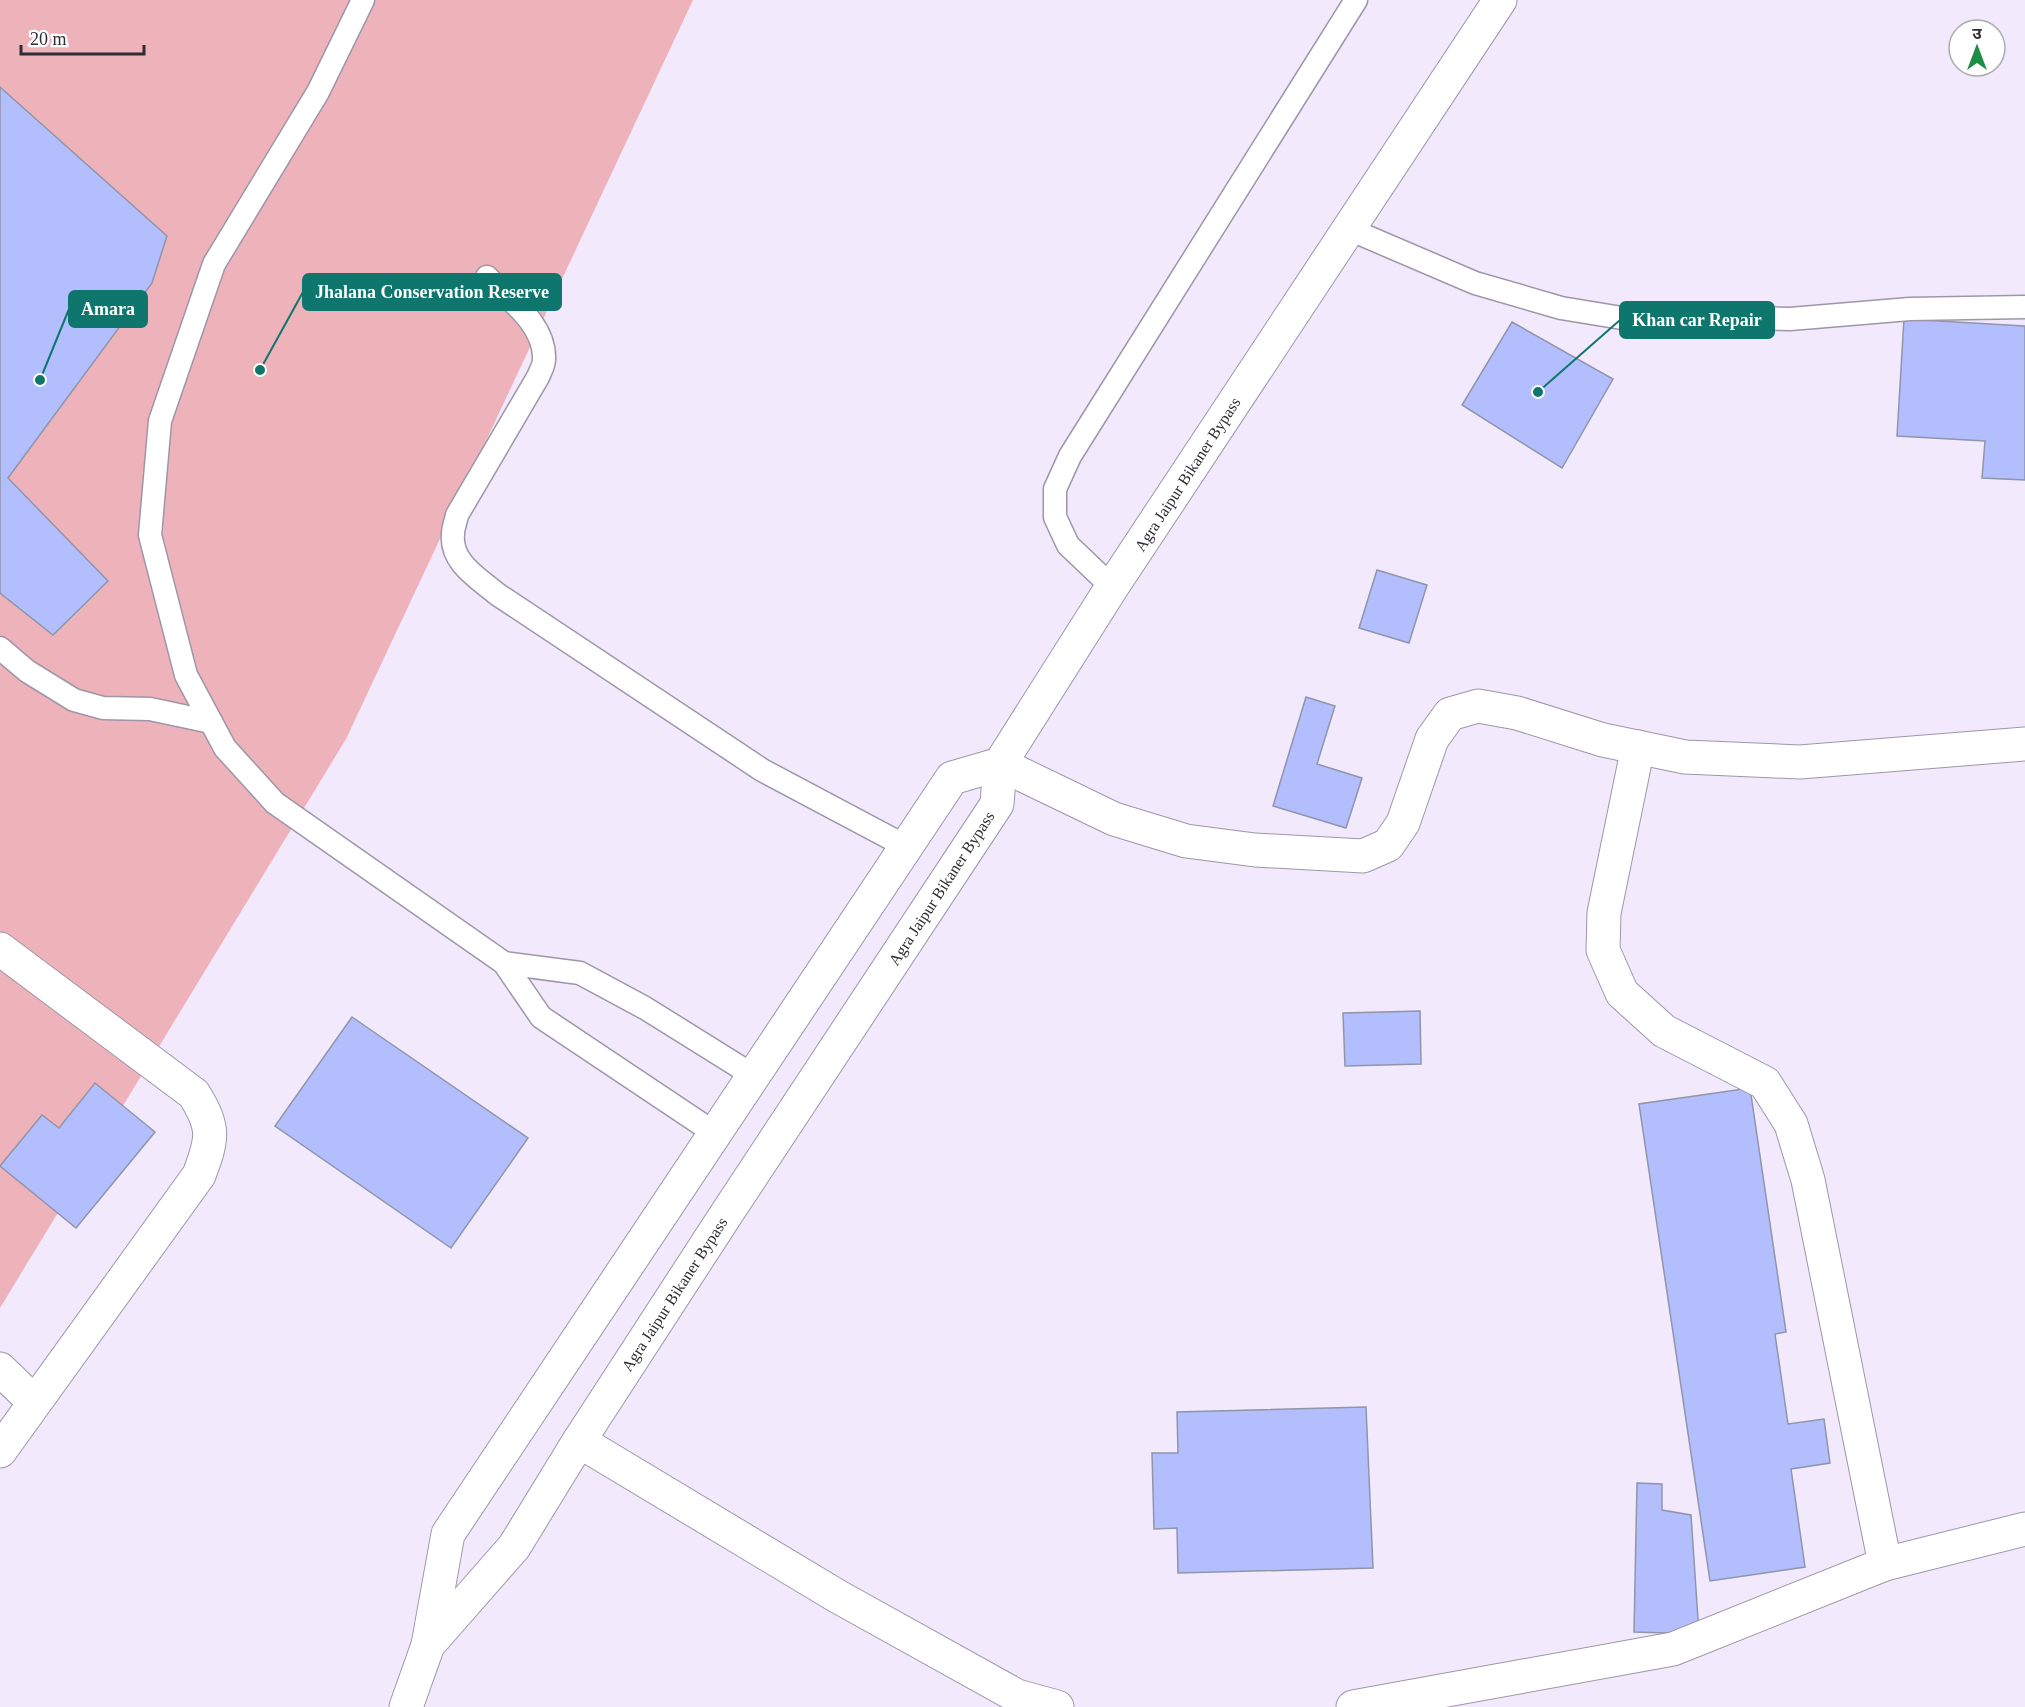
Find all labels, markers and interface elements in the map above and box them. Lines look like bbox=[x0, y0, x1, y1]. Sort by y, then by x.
scale bar bbox=[21, 18, 144, 56]
north arrow bbox=[1947, 18, 2007, 78]
text: उ bbox=[1972, 25, 1982, 42]
text: 20 m bbox=[30, 29, 67, 49]
callout: Jhalana Conservation Reserve bbox=[303, 274, 561, 310]
text: Jhalana Conservation Reserve bbox=[315, 282, 549, 302]
callout: Amara bbox=[69, 291, 147, 327]
text: Amara bbox=[81, 299, 135, 319]
callout: Khan car Repair bbox=[1620, 302, 1774, 338]
text: Khan car Repair bbox=[1632, 310, 1762, 330]
street label: Agra Jaipur Bikaner Bypass bbox=[1131, 394, 1244, 555]
street label: Agra Jaipur Bikaner Bypass bbox=[885, 808, 998, 969]
street label: Agra Jaipur Bikaner Bypass bbox=[618, 1214, 731, 1375]

